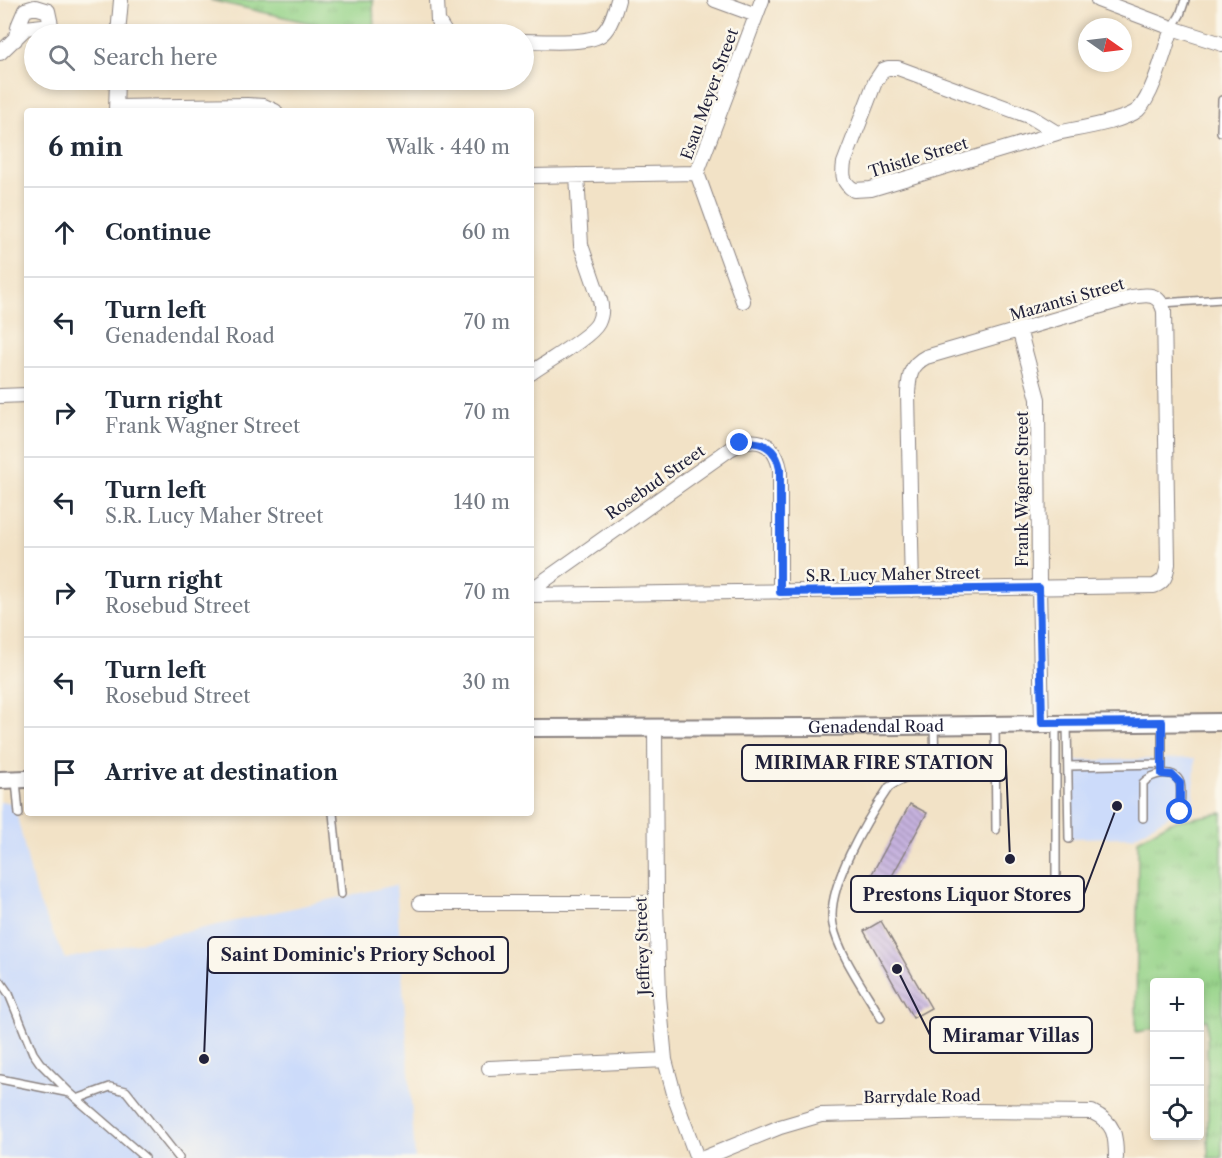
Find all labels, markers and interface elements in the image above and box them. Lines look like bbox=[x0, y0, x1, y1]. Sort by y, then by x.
north arrow bbox=[1078, 18, 1132, 72]
search box bbox=[24, 24, 534, 90]
street label: Esau Meyer Street bbox=[676, 25, 742, 162]
icon: search bbox=[45, 41, 78, 74]
text: Search here bbox=[93, 44, 218, 71]
text: 6 min bbox=[48, 131, 123, 163]
street label: Thistle Street bbox=[866, 132, 970, 182]
text: Walk · 440 m bbox=[386, 135, 510, 159]
icon: ahead bbox=[48, 216, 81, 249]
text: Continue bbox=[105, 219, 211, 246]
text: 60 m bbox=[462, 220, 510, 244]
street label: Mazantsi Street bbox=[1007, 273, 1127, 325]
text: Turn left bbox=[105, 297, 206, 324]
icon: left bbox=[48, 306, 81, 339]
text: 70 m bbox=[464, 310, 510, 334]
text: Genadendal Road bbox=[105, 324, 275, 348]
text: Turn right bbox=[105, 387, 223, 414]
icon: right bbox=[48, 396, 81, 429]
text: 70 m bbox=[464, 400, 510, 424]
street label: Frank Wagner Street bbox=[1012, 411, 1032, 567]
text: Frank Wagner Street bbox=[105, 414, 300, 438]
route end bbox=[726, 429, 752, 455]
street label: Rosebud Street bbox=[602, 440, 709, 524]
text: Turn left bbox=[105, 477, 206, 504]
icon: left bbox=[48, 486, 81, 519]
text: 140 m bbox=[453, 490, 510, 514]
text: S.R. Lucy Maher Street bbox=[105, 504, 323, 528]
street label: S.R. Lucy Maher Street bbox=[805, 562, 981, 586]
text: Turn right bbox=[105, 567, 223, 594]
icon: right bbox=[48, 576, 81, 609]
text: 70 m bbox=[464, 580, 510, 604]
text: Rosebud Street bbox=[105, 594, 250, 618]
text: Turn left bbox=[105, 657, 206, 684]
icon: left bbox=[48, 666, 81, 699]
text: 30 m bbox=[462, 670, 510, 694]
text: Rosebud Street bbox=[105, 684, 250, 708]
street label: Genadendal Road bbox=[808, 715, 944, 737]
callout: MIRIMAR FIRE STATION bbox=[742, 745, 1006, 781]
text: MIRIMAR FIRE STATION bbox=[754, 752, 994, 774]
icon: arrive bbox=[48, 756, 81, 789]
text: Arrive at destination bbox=[105, 759, 338, 786]
route start bbox=[1166, 798, 1192, 824]
callout: Prestons Liquor Stores bbox=[851, 876, 1084, 912]
text: Prestons Liquor Stores bbox=[863, 884, 1071, 906]
street label: Jeffrey Street bbox=[630, 896, 654, 999]
callout: Saint Dominic's Priory School bbox=[208, 937, 508, 973]
text: Saint Dominic's Priory School bbox=[221, 944, 495, 966]
map controls bbox=[1150, 978, 1204, 1140]
button: + bbox=[1150, 978, 1204, 1032]
callout: Miramar Villas bbox=[930, 1017, 1092, 1053]
text: Miramar Villas bbox=[942, 1025, 1080, 1047]
button: − bbox=[1150, 1032, 1204, 1086]
street label: Barrydale Road bbox=[863, 1085, 981, 1107]
button: locate bbox=[1150, 1086, 1204, 1140]

